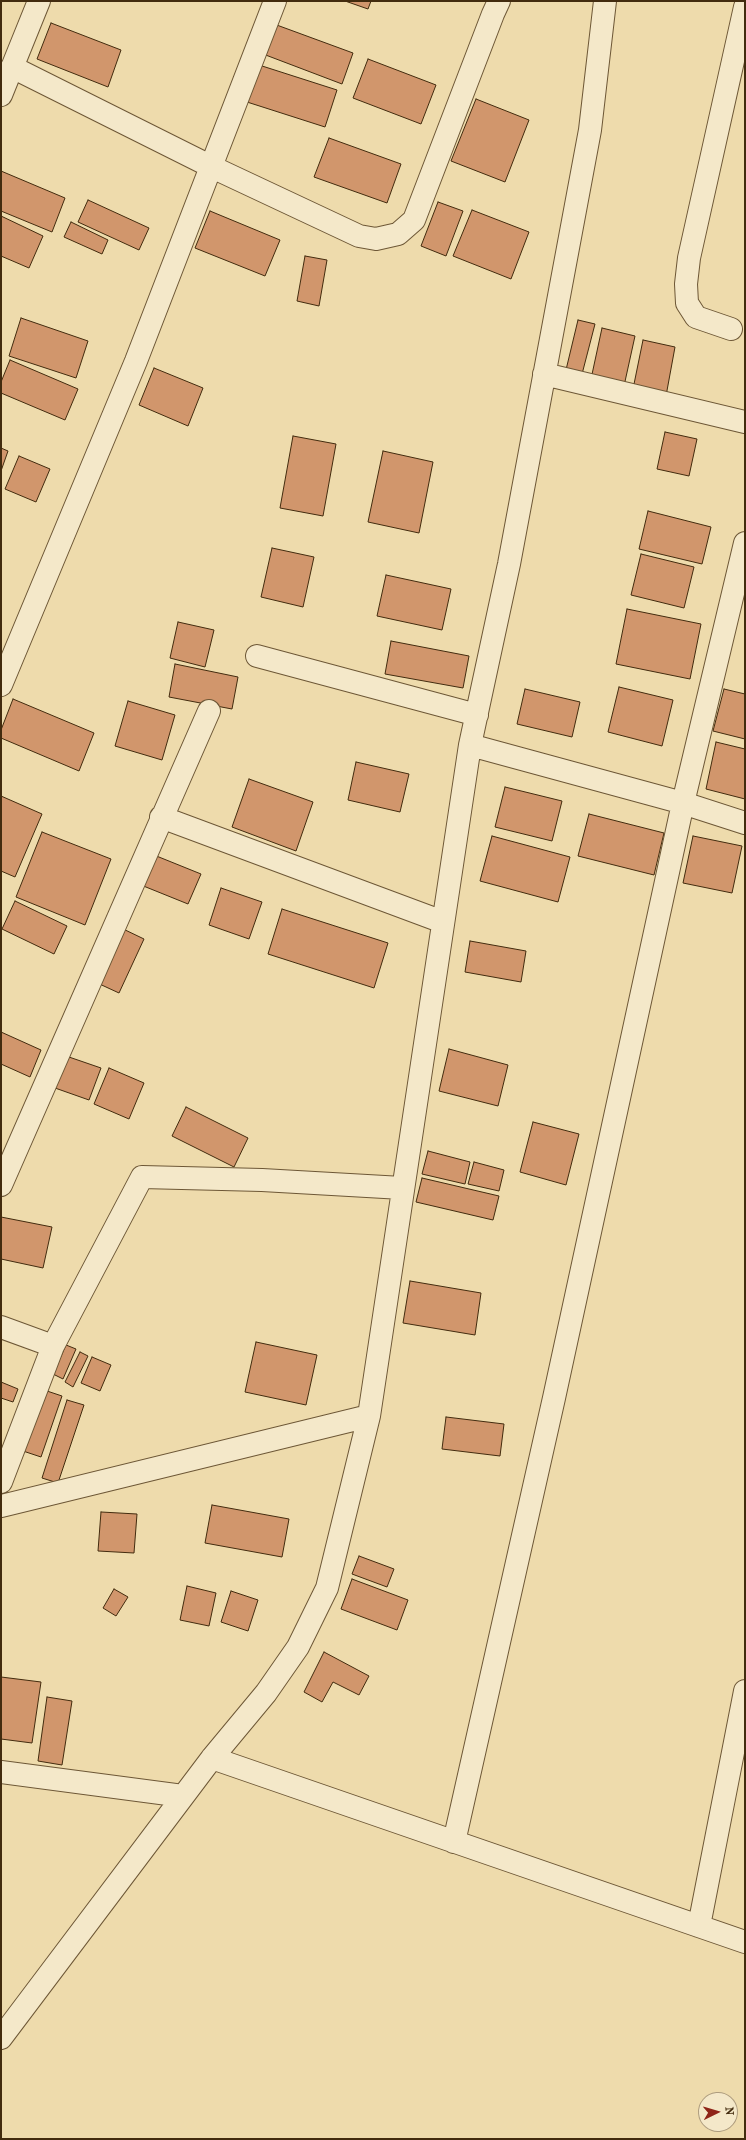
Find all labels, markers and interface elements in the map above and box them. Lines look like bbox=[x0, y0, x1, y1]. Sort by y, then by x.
north arrow bbox=[698, 2092, 738, 2132]
text: N bbox=[723, 2106, 736, 2116]

